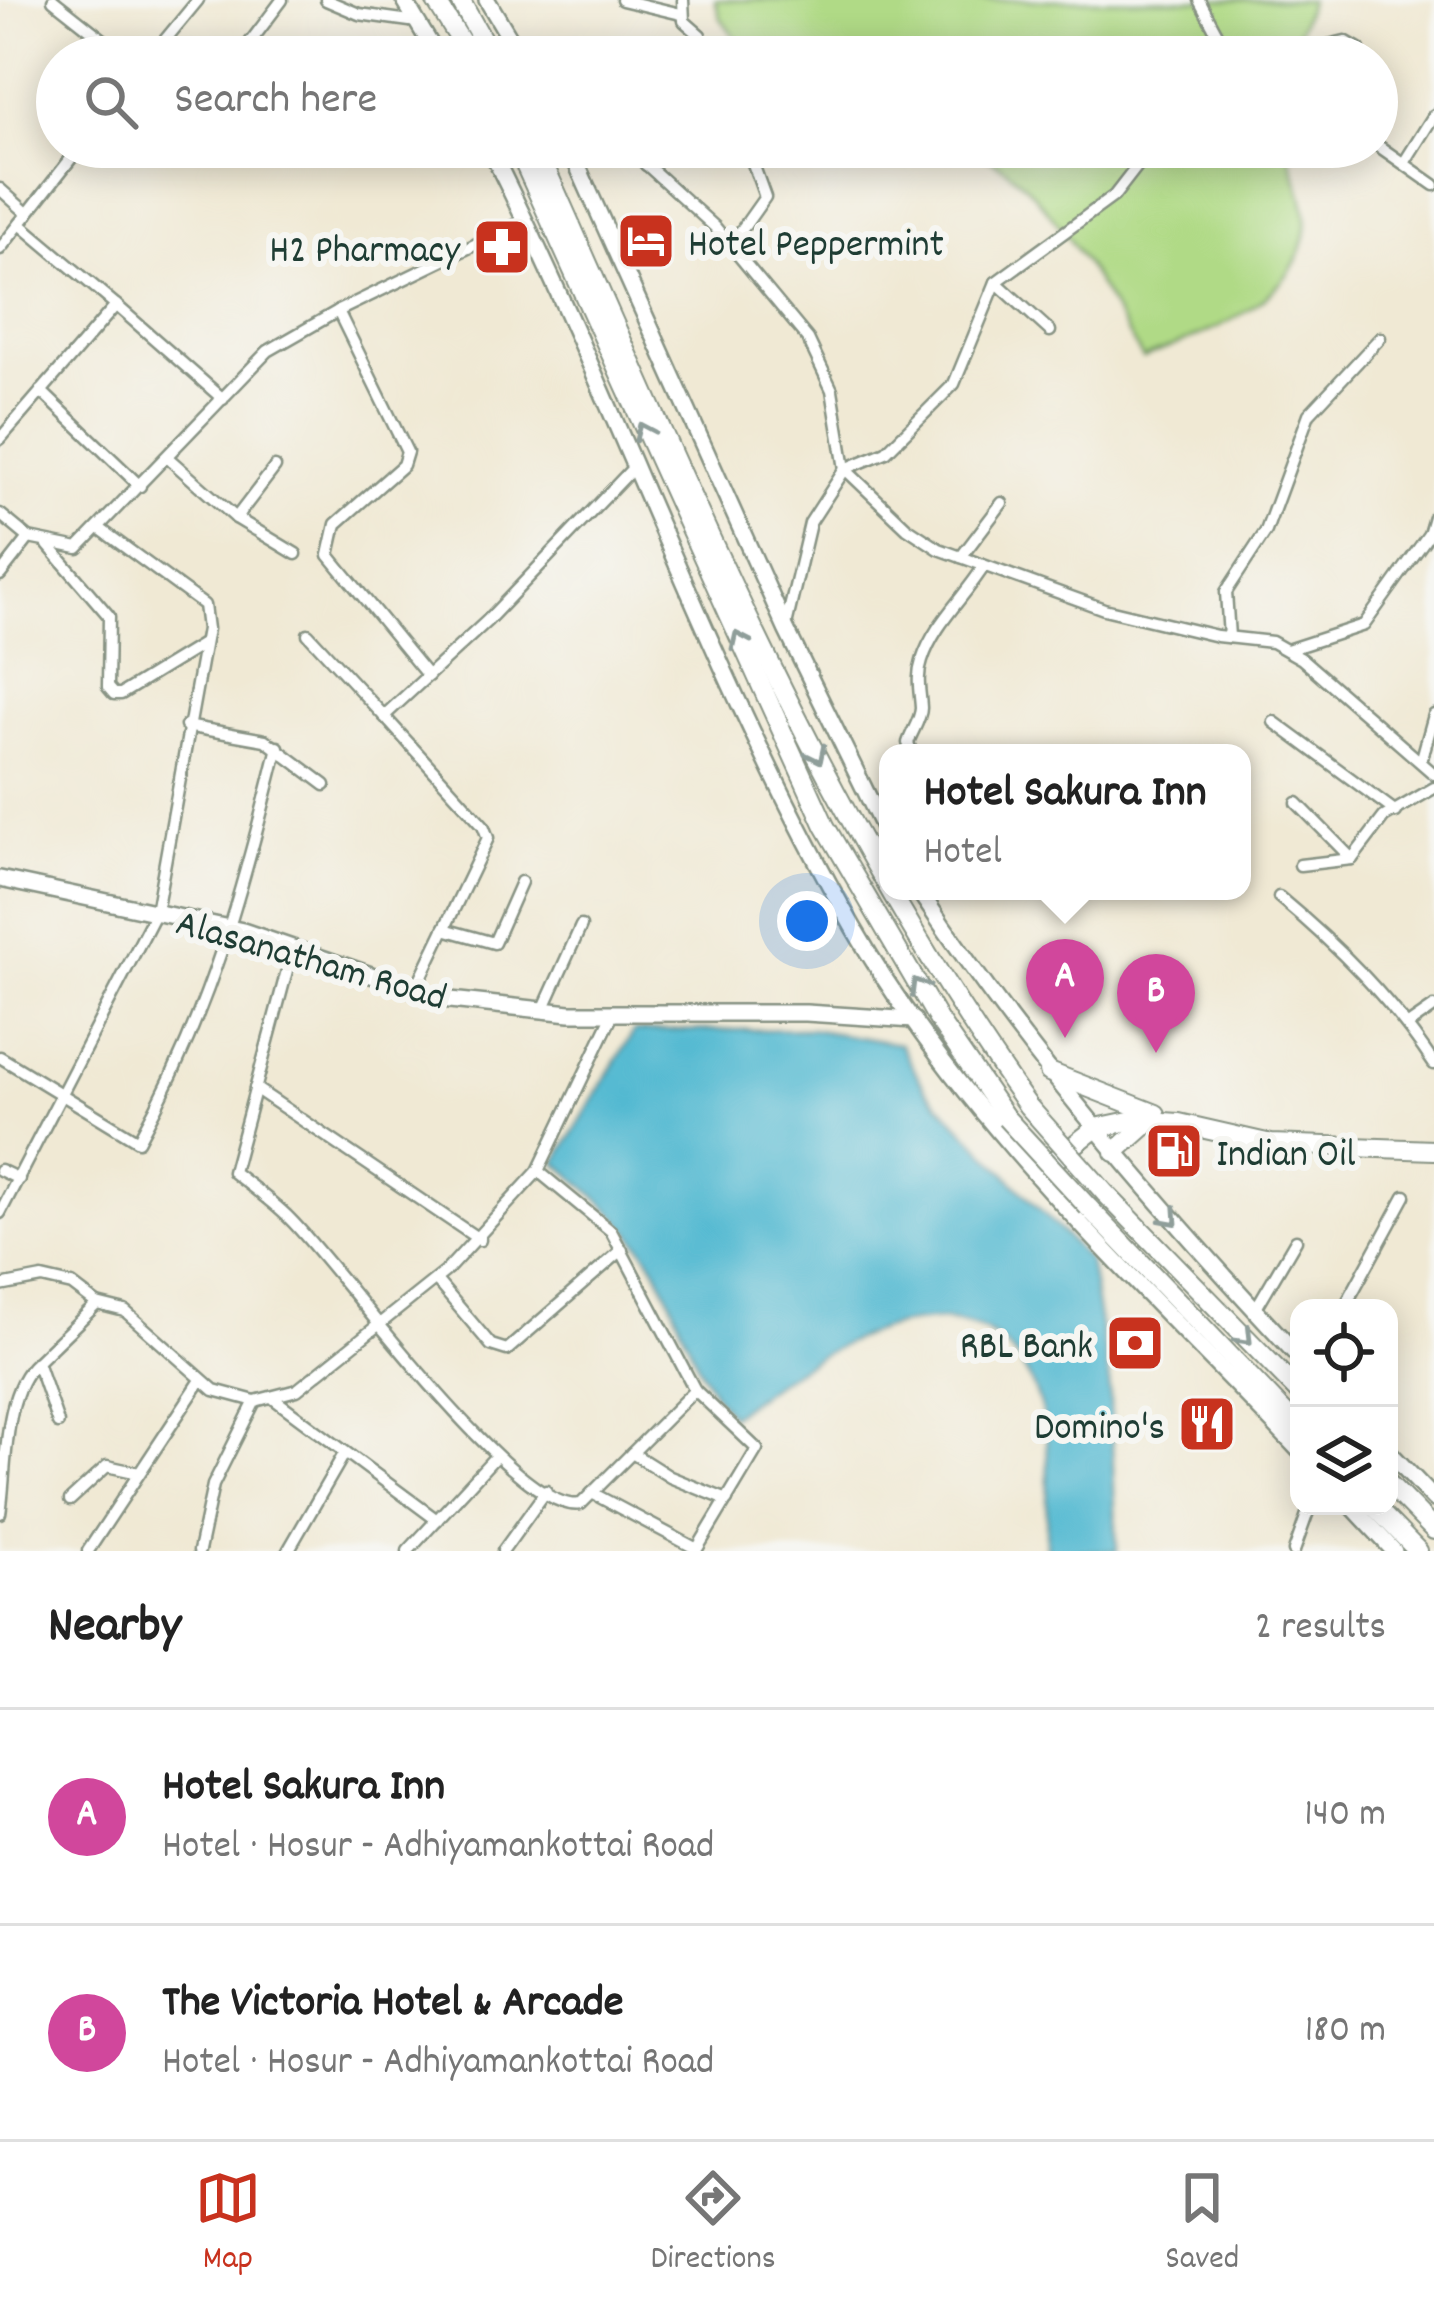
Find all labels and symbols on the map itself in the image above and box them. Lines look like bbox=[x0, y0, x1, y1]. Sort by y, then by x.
hotel icon: Hotel Peppermint bbox=[615, 210, 677, 272]
pharmacy icon: H2 Pharmacy bbox=[471, 216, 533, 278]
place label: Hotel Peppermint bbox=[688, 220, 944, 275]
place label: H2 Pharmacy bbox=[269, 226, 461, 281]
one-way arrow bbox=[634, 422, 657, 443]
one-way arrow bbox=[730, 631, 753, 652]
one-way arrow bbox=[803, 743, 826, 764]
your location bbox=[777, 891, 837, 951]
street label: Alasanatham Road bbox=[168, 898, 452, 1028]
pin: A bbox=[1026, 939, 1104, 1038]
pin: B bbox=[1117, 954, 1195, 1053]
one-way arrow bbox=[909, 977, 932, 999]
fuel station icon: Indian Oil bbox=[1143, 1120, 1205, 1182]
place label: Indian Oil bbox=[1216, 1130, 1356, 1185]
one-way arrow bbox=[1157, 1204, 1178, 1226]
bank icon: RBL Bank bbox=[1104, 1312, 1166, 1374]
place label: RBL Bank bbox=[960, 1322, 1093, 1377]
one-way arrow bbox=[1231, 1323, 1253, 1345]
restaurant icon: Domino's bbox=[1176, 1393, 1238, 1455]
place label: Domino's bbox=[1034, 1403, 1165, 1458]

